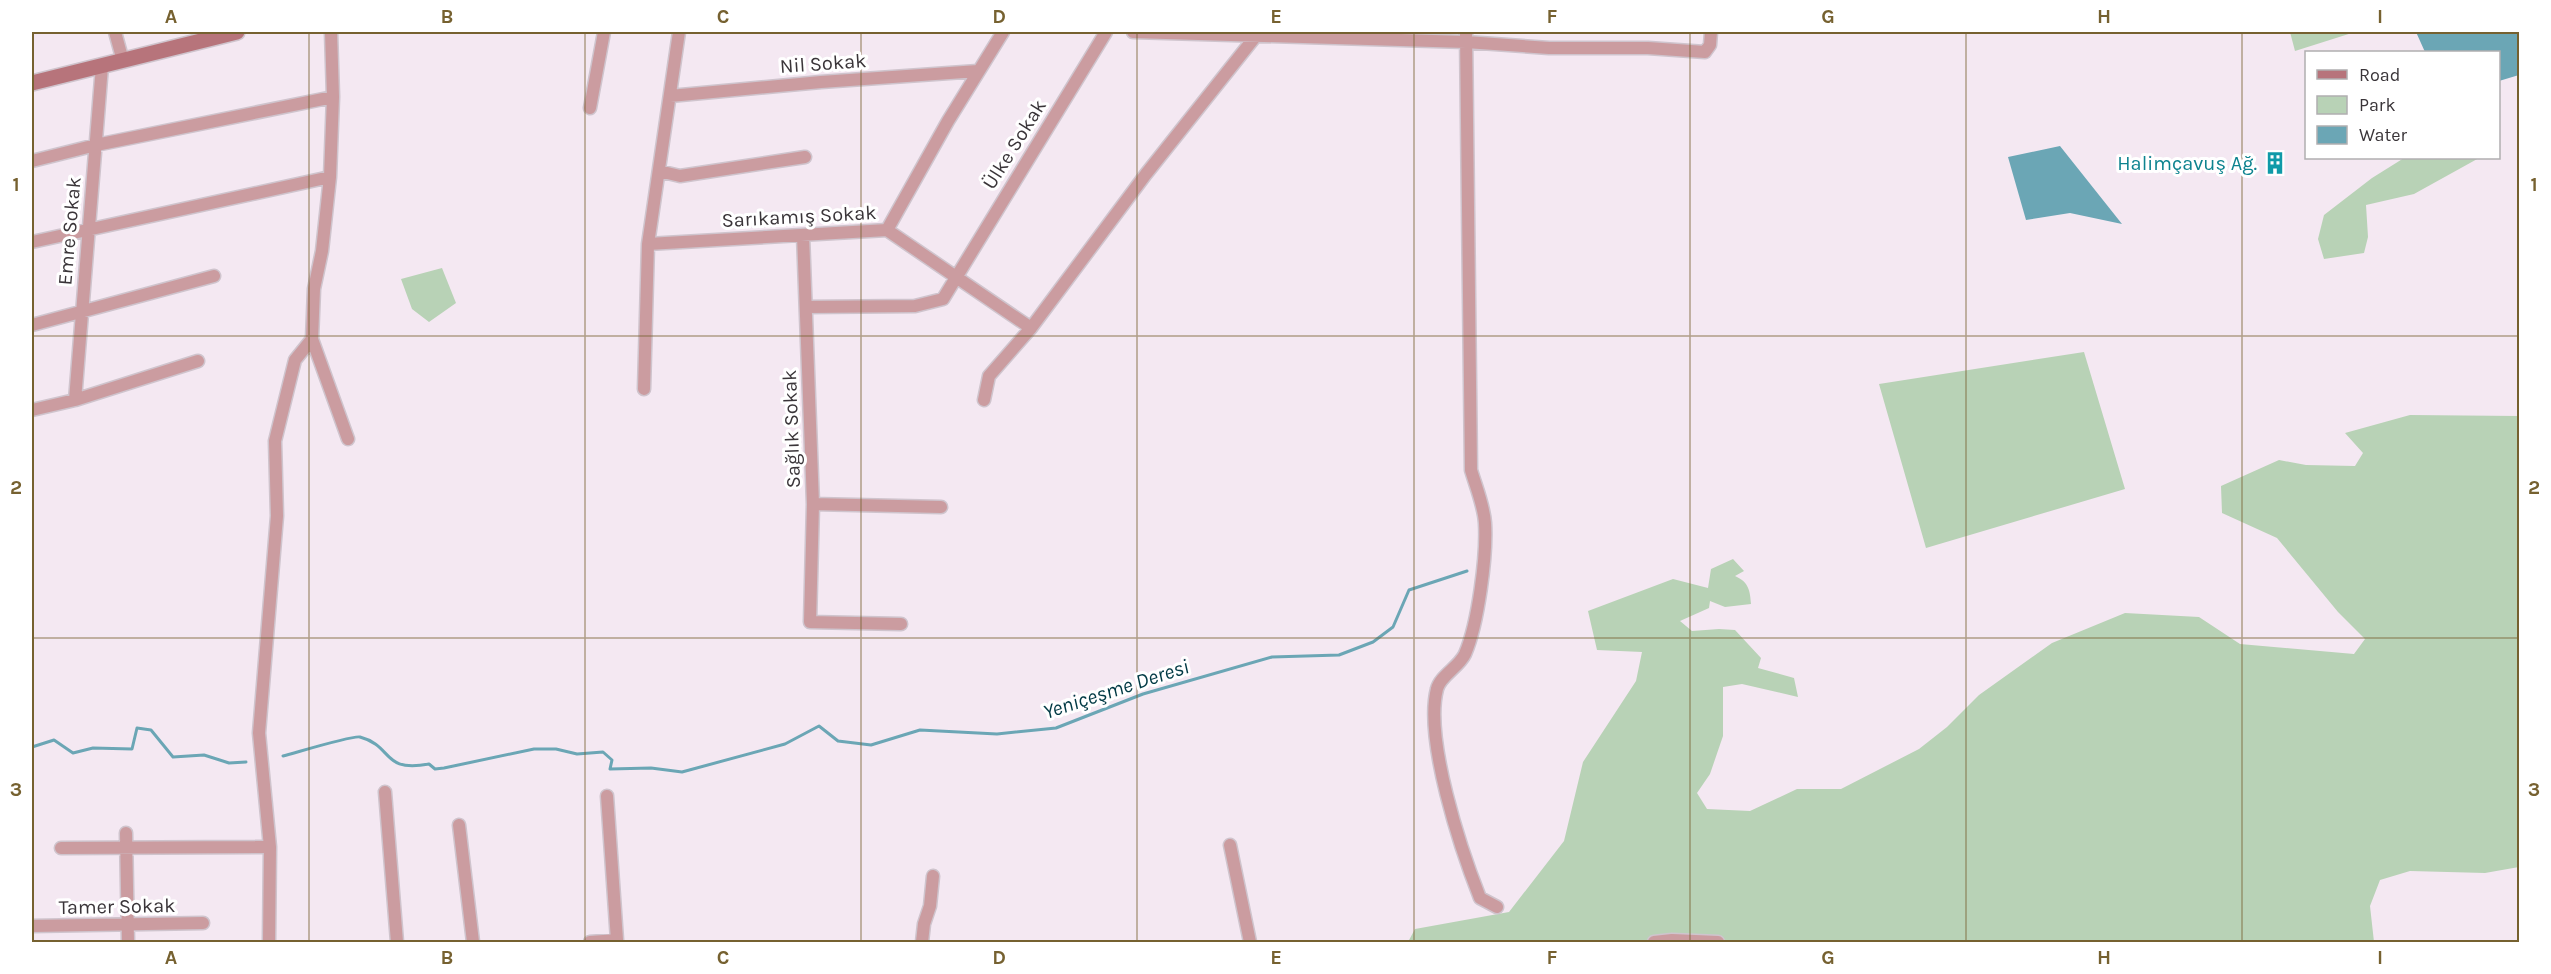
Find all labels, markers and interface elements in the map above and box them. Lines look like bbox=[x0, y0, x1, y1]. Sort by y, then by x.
text: A bbox=[165, 5, 178, 28]
text: B bbox=[441, 5, 453, 28]
text: C bbox=[717, 5, 729, 28]
text: D bbox=[992, 5, 1006, 28]
text: E bbox=[1270, 5, 1282, 28]
text: F bbox=[1547, 5, 1558, 28]
text: G bbox=[1821, 5, 1835, 28]
text: H bbox=[2097, 5, 2111, 28]
text: I bbox=[2377, 5, 2383, 28]
street label: Nil Sokak bbox=[779, 49, 867, 78]
legend bbox=[2305, 51, 2500, 159]
text: Road bbox=[2359, 64, 2400, 86]
text: Park bbox=[2359, 94, 2396, 116]
street label: Ülke Sokak bbox=[978, 95, 1051, 193]
text: Water bbox=[2359, 124, 2407, 146]
building icon: Halimçavuş Ağ. bbox=[2262, 150, 2288, 176]
place label: Halimçavuş Ağ. bbox=[2117, 152, 2257, 175]
text: 1 bbox=[12, 173, 20, 196]
text: 1 bbox=[2530, 173, 2538, 196]
street label: Emre Sokak bbox=[53, 176, 86, 286]
street label: Sarıkamış Sokak bbox=[721, 201, 877, 232]
street label: Sağlık Sokak bbox=[778, 369, 805, 489]
text: 2 bbox=[10, 476, 22, 499]
text: 2 bbox=[2528, 476, 2540, 499]
water label: Yeniçeşme Deresi bbox=[1040, 654, 1192, 724]
text: 3 bbox=[10, 778, 22, 801]
text: 3 bbox=[2528, 778, 2540, 801]
street label: Tamer Sokak bbox=[58, 894, 176, 919]
text: A bbox=[165, 946, 178, 969]
text: B bbox=[441, 946, 453, 969]
text: C bbox=[717, 946, 729, 969]
text: D bbox=[992, 946, 1006, 969]
text: E bbox=[1270, 946, 1282, 969]
text: F bbox=[1547, 946, 1558, 969]
text: G bbox=[1821, 946, 1835, 969]
text: H bbox=[2097, 946, 2111, 969]
text: I bbox=[2377, 946, 2383, 969]

